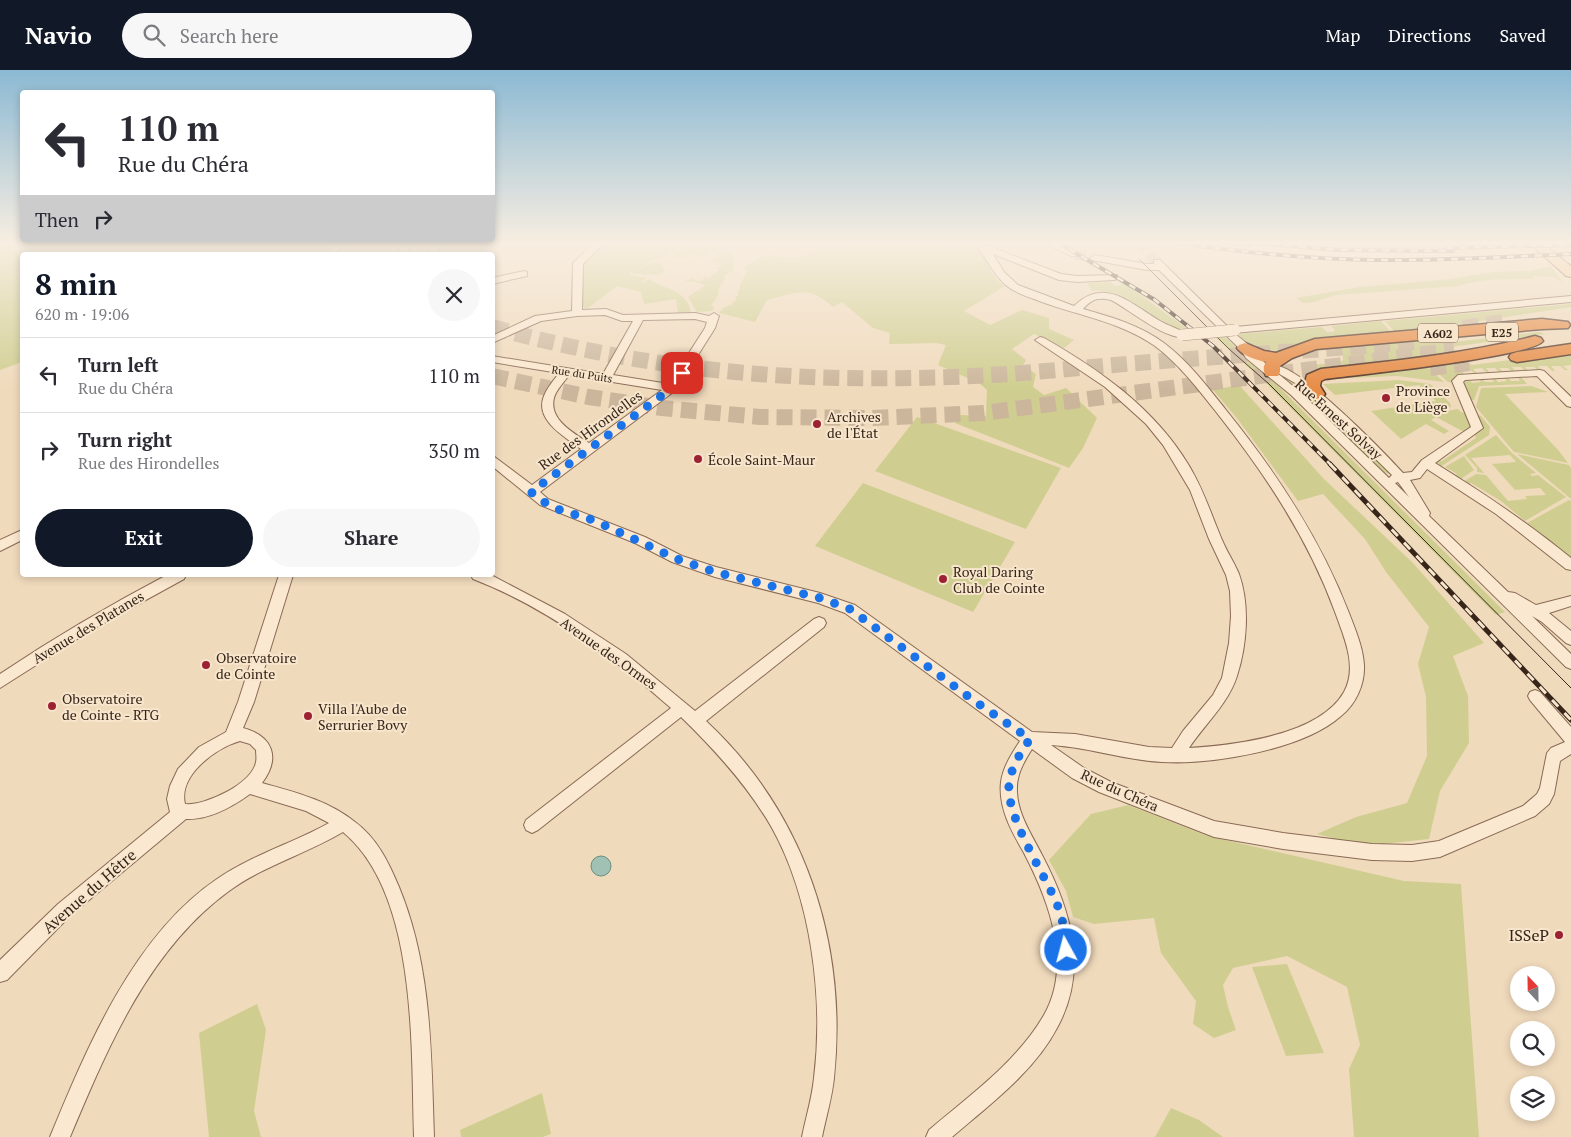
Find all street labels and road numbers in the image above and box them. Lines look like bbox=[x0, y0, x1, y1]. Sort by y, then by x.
road number: E25 bbox=[1486, 322, 1518, 342]
road number: A602 bbox=[1418, 324, 1458, 342]
street label: Rue du Puits bbox=[550, 362, 614, 386]
street label: Rue Ernest Solvay bbox=[1291, 375, 1388, 464]
street label: Rue des Hirondelles bbox=[534, 386, 646, 474]
street label: Avenue des Platanes bbox=[29, 586, 147, 668]
street label: Avenue des Ormes bbox=[557, 612, 661, 694]
street label: Rue du Chéra bbox=[1078, 764, 1162, 816]
street label: Avenue du Hêtre bbox=[37, 844, 141, 938]

